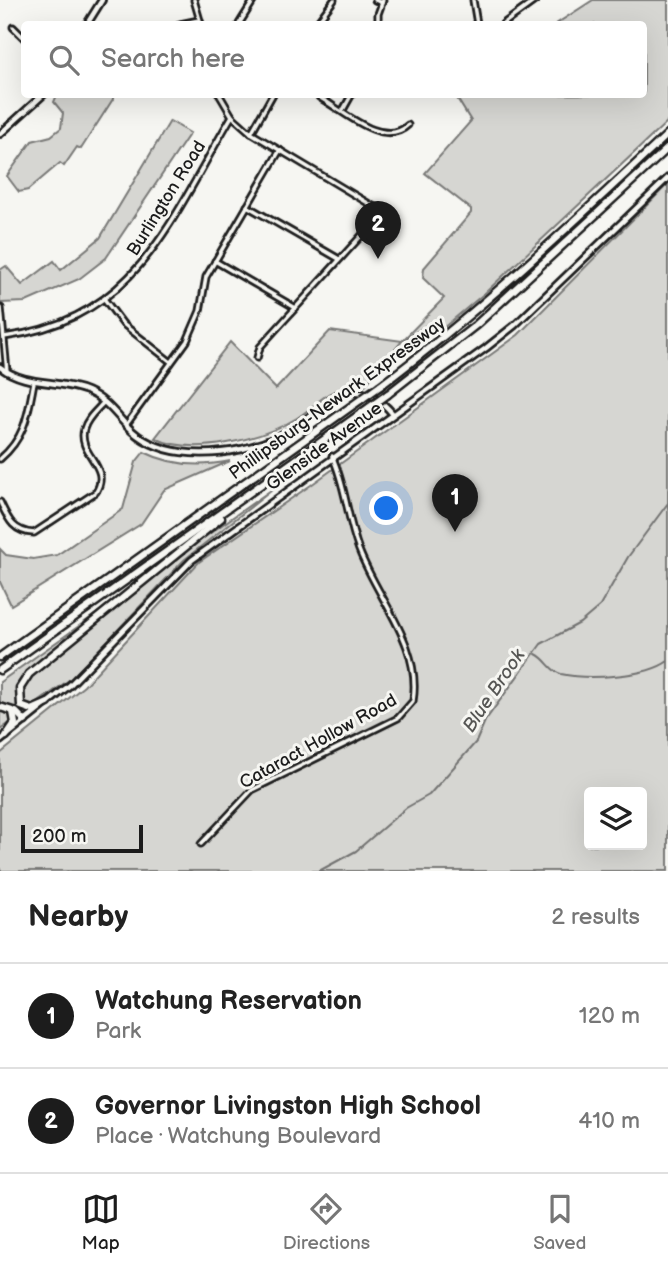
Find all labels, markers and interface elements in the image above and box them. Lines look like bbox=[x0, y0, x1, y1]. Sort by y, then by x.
search box bbox=[21, 21, 647, 98]
icon: search bbox=[45, 41, 83, 79]
text: Search here bbox=[101, 44, 245, 75]
street label: Burlington Road bbox=[123, 137, 210, 260]
pin: 2 bbox=[355, 201, 401, 259]
street label: Phillipsburg-Newark Expressway bbox=[225, 312, 450, 484]
street label: Glenside Avenue bbox=[262, 397, 386, 495]
pin: 1 bbox=[432, 474, 478, 532]
your location bbox=[369, 491, 403, 525]
water label: Blue Brook bbox=[458, 644, 531, 737]
street label: Cataract Hollow Road bbox=[236, 690, 400, 793]
map controls bbox=[584, 787, 647, 850]
button: layers bbox=[584, 787, 647, 850]
scale bar bbox=[21, 822, 144, 854]
text: 200 m bbox=[32, 825, 86, 848]
text: Nearby bbox=[28, 899, 128, 935]
text: 2 results bbox=[551, 903, 640, 931]
text: Watchung Reservation bbox=[95, 986, 362, 1017]
text: 1 bbox=[46, 1002, 56, 1030]
text: 120 m bbox=[579, 1002, 640, 1030]
text: Park bbox=[95, 1017, 141, 1045]
text: Governor Livingston High School bbox=[95, 1091, 481, 1122]
text: 2 bbox=[44, 1107, 58, 1135]
text: 410 m bbox=[578, 1107, 640, 1135]
text: Place · Watchung Boulevard bbox=[95, 1122, 381, 1150]
tab: Map bbox=[82, 1190, 120, 1255]
tab: Directions bbox=[283, 1190, 370, 1255]
tab: Saved bbox=[533, 1190, 586, 1255]

